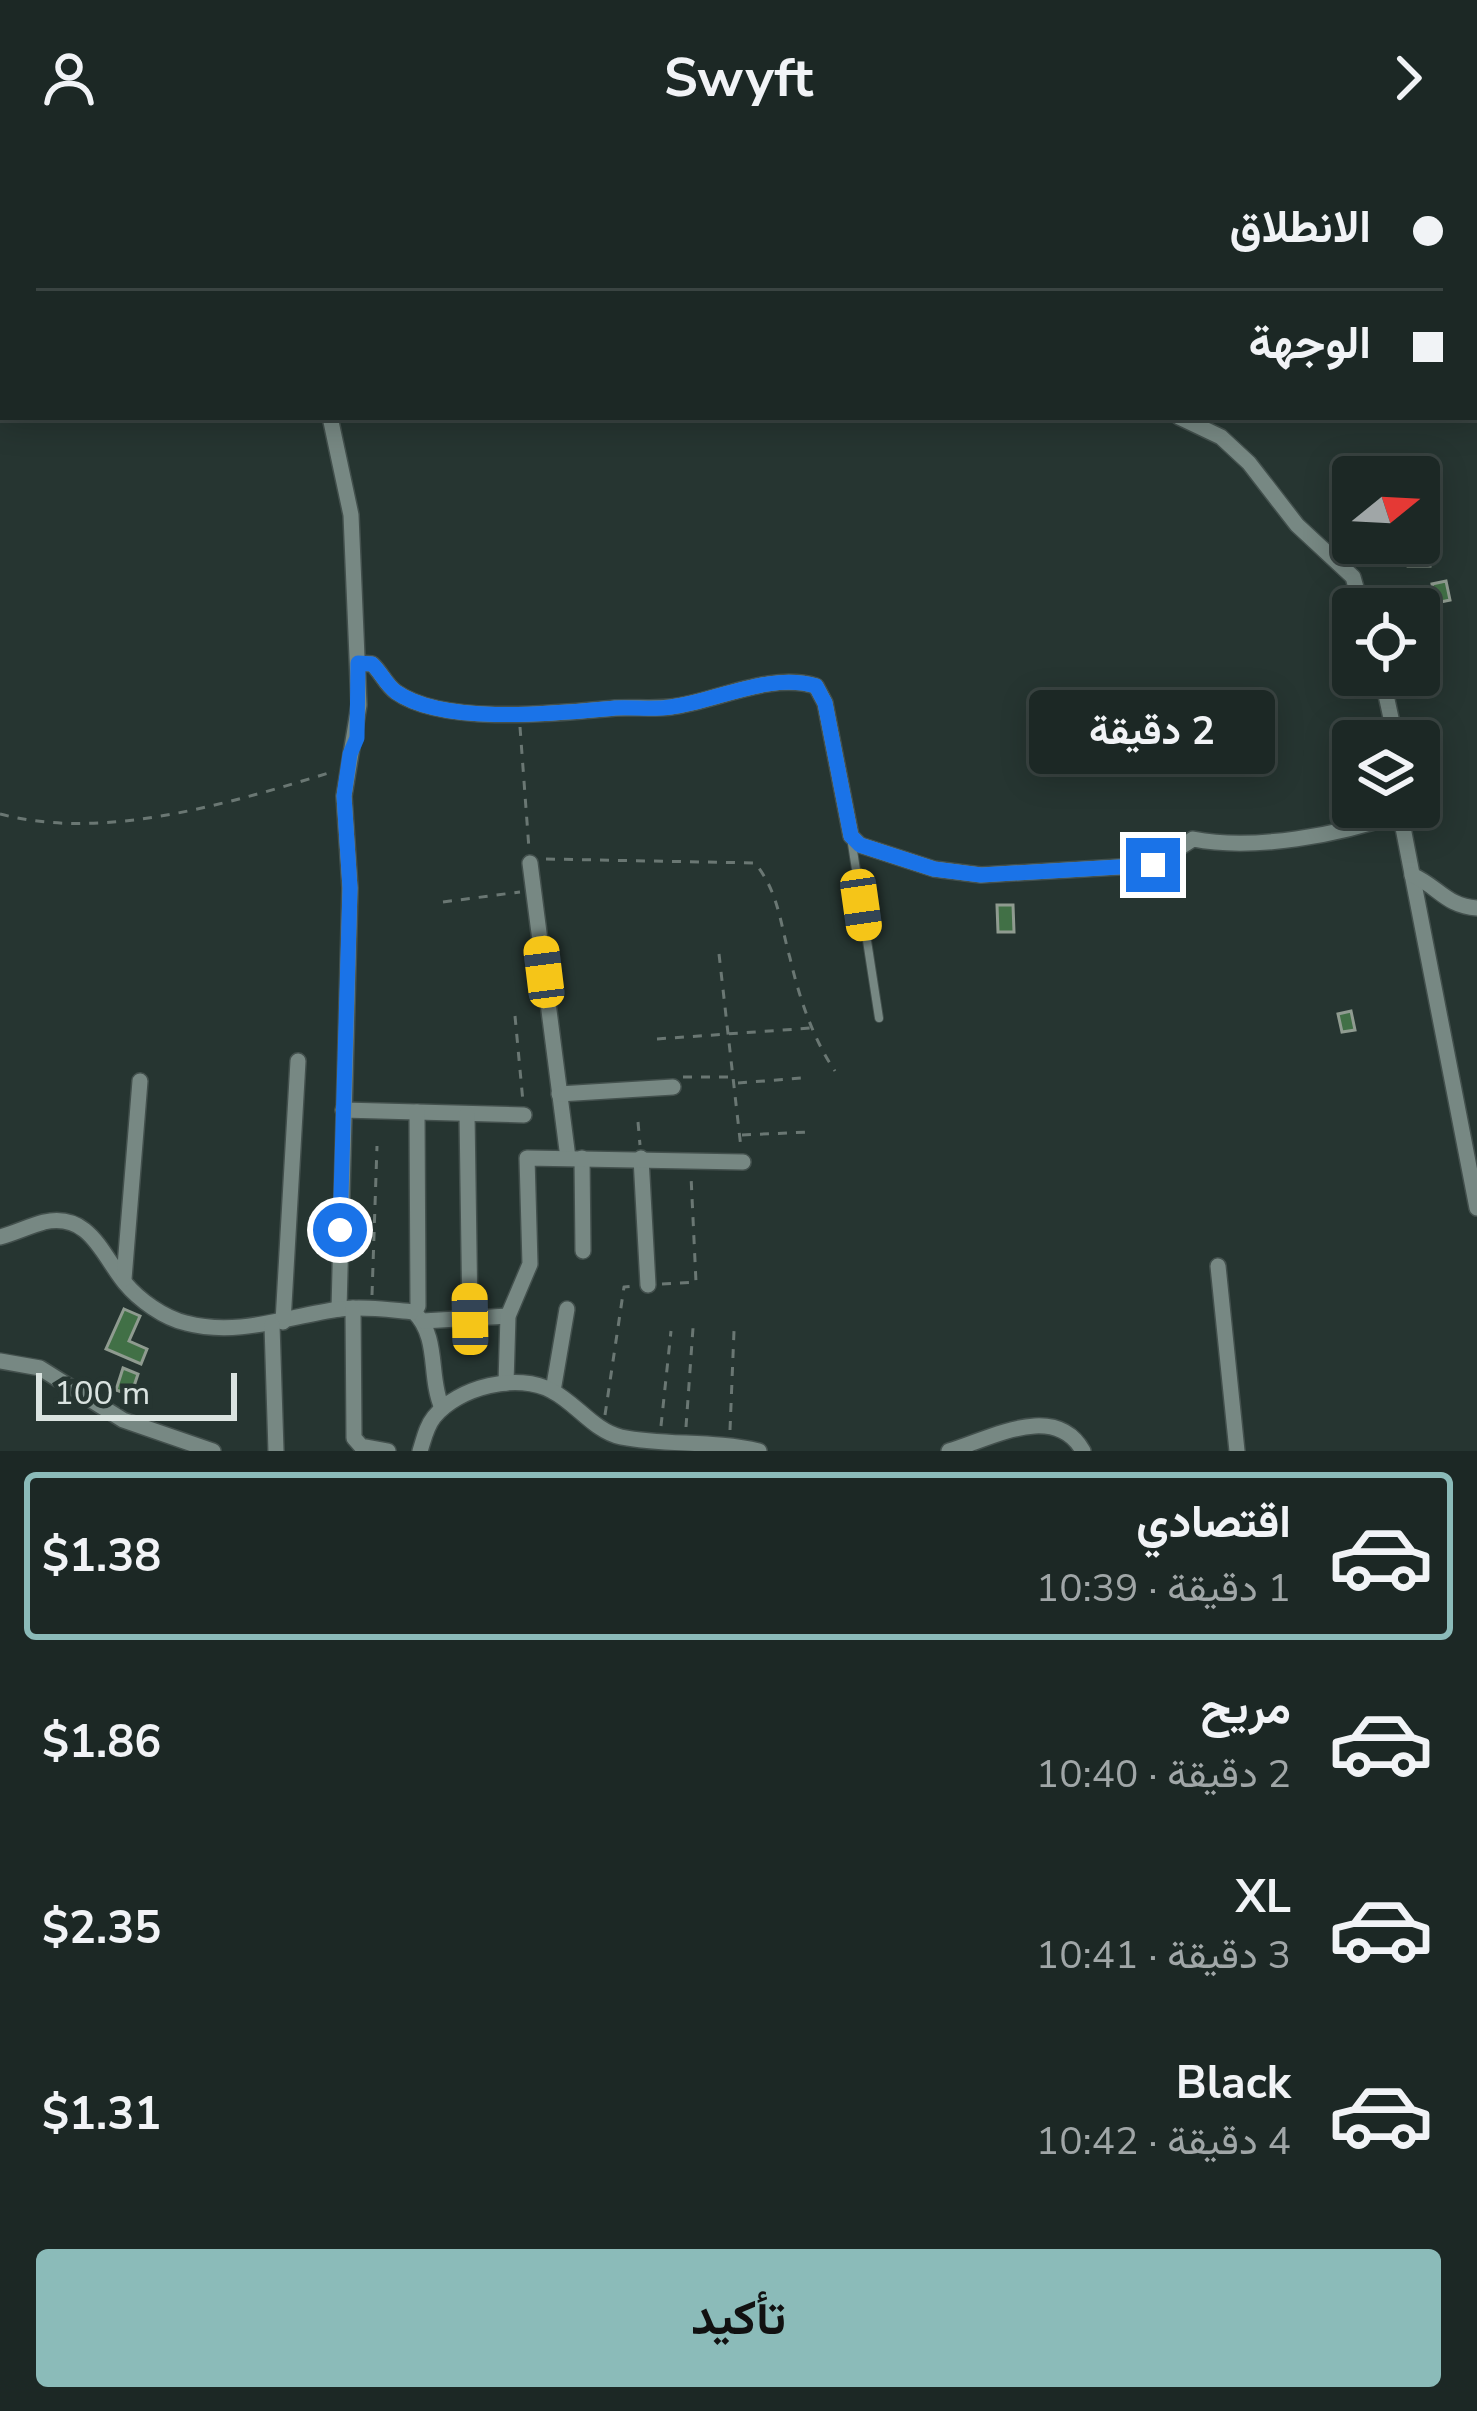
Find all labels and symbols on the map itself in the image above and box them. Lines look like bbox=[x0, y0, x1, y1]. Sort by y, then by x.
north arrow bbox=[1332, 456, 1440, 564]
callout: 2 دقيقة bbox=[1030, 691, 1276, 775]
route end bbox=[1126, 838, 1180, 892]
car bbox=[838, 867, 884, 943]
car bbox=[522, 934, 566, 1010]
route start bbox=[313, 1203, 367, 1257]
car bbox=[451, 1283, 489, 1355]
scale bar bbox=[36, 1367, 237, 1420]

